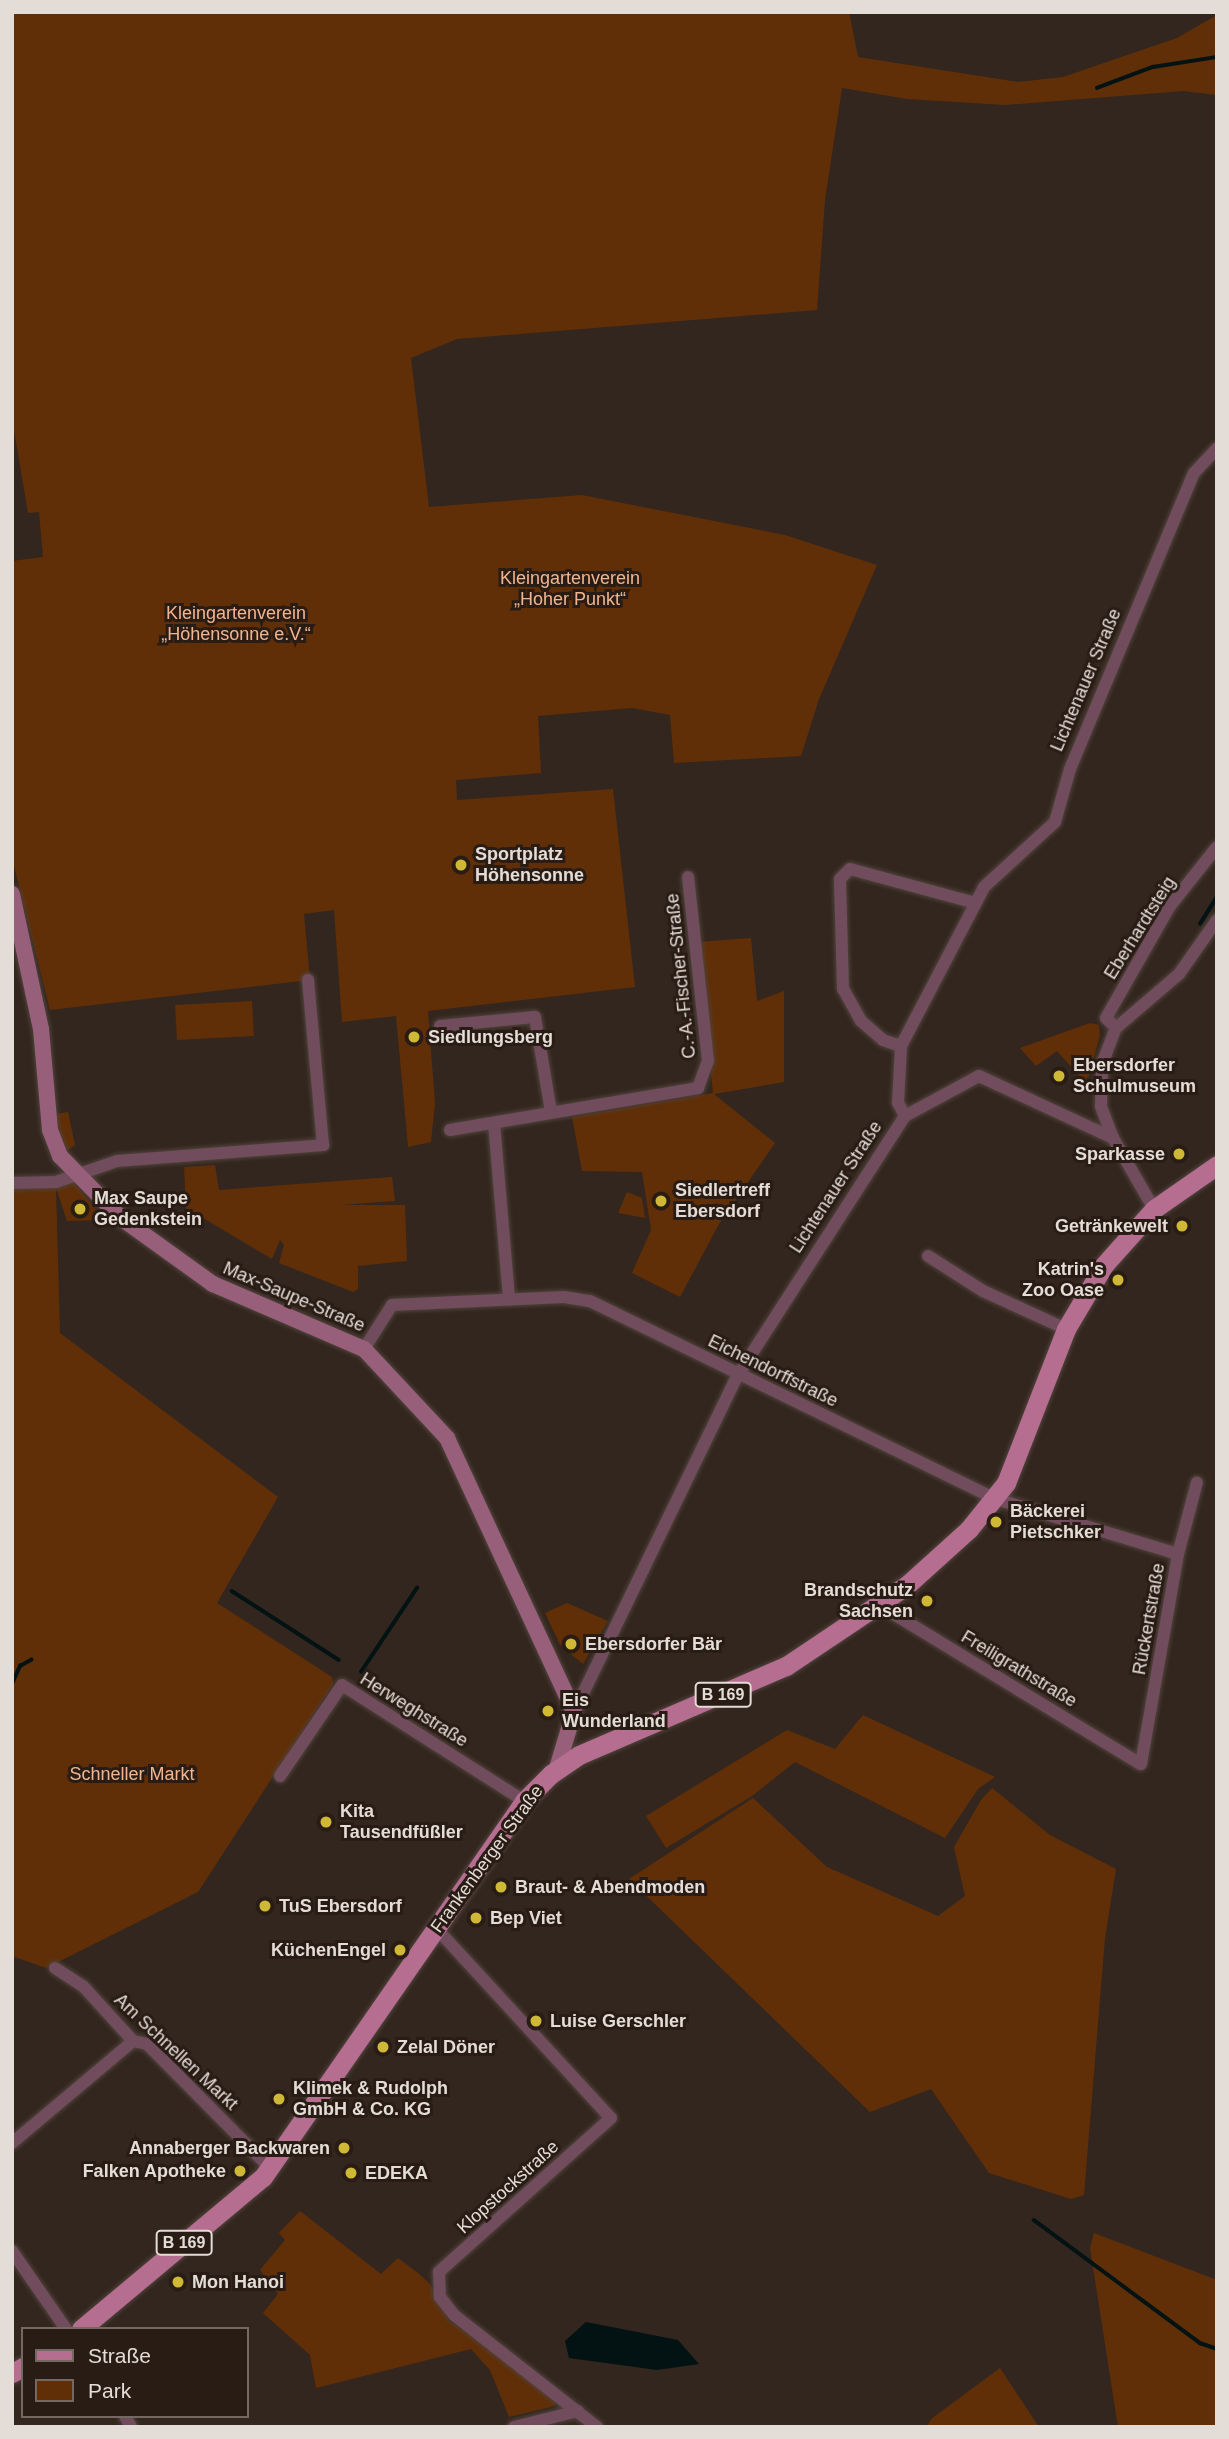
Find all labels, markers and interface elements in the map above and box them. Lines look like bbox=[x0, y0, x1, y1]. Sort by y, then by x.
park label: Kleingartenverein „Hoher Punkt“ bbox=[500, 568, 640, 610]
park label: Kleingartenverein „Höhensonne e.V.“ bbox=[161, 603, 311, 646]
street label: Lichtenauer Straße bbox=[1046, 605, 1126, 755]
place label: Sportplatz Höhensonne bbox=[475, 844, 584, 886]
marker: Sportplatz Höhensonne bbox=[453, 857, 469, 873]
street label: Eberhardtsteig bbox=[1100, 873, 1180, 983]
street label: C.-A.-Fischer-Straße bbox=[662, 892, 700, 1060]
place label: Siedlungsberg bbox=[428, 1026, 553, 1048]
marker: Siedlungsberg bbox=[406, 1029, 422, 1045]
place label: Ebersdorfer Schulmuseum bbox=[1073, 1055, 1196, 1098]
marker: Ebersdorfer Schulmuseum bbox=[1051, 1068, 1067, 1084]
street label: Lichtenauer Straße bbox=[785, 1117, 887, 1257]
place label: Sparkasse bbox=[1075, 1143, 1165, 1165]
marker: Sparkasse bbox=[1171, 1146, 1187, 1162]
place label: Siedlertreff Ebersdorf bbox=[675, 1180, 770, 1222]
place label: Max Saupe Gedenkstein bbox=[94, 1188, 202, 1230]
marker: Siedlertreff Ebersdorf bbox=[653, 1193, 669, 1209]
marker: Max Saupe Gedenkstein bbox=[72, 1201, 88, 1217]
place label: Getränkewelt bbox=[1055, 1215, 1168, 1237]
marker: Getränkewelt bbox=[1174, 1218, 1190, 1234]
street label: Max-Saupe-Straße bbox=[220, 1257, 368, 1337]
place label: Katrin's Zoo Oase bbox=[1022, 1259, 1104, 1302]
marker: Katrin's Zoo Oase bbox=[1110, 1272, 1126, 1288]
street label: Eichendorffstraße bbox=[705, 1330, 841, 1412]
place label: Bäckerei Pietschker bbox=[1010, 1501, 1101, 1544]
marker: Bäckerei Pietschker bbox=[988, 1514, 1004, 1530]
street label: Rückertstraße bbox=[1129, 1561, 1169, 1677]
place label: Brandschutz Sachsen bbox=[804, 1580, 913, 1622]
marker: Brandschutz Sachsen bbox=[919, 1593, 935, 1609]
street label: Freiligrathstraße bbox=[957, 1626, 1081, 1712]
place label: Ebersdorfer Bär bbox=[585, 1633, 722, 1655]
marker: Ebersdorfer Bär bbox=[563, 1636, 579, 1652]
street label: Herweghstraße bbox=[356, 1668, 472, 1752]
road number: B 169 bbox=[693, 1682, 753, 1708]
place label: Eis Wunderland bbox=[562, 1690, 666, 1732]
marker: Eis Wunderland bbox=[540, 1703, 556, 1719]
park label: Schneller Markt bbox=[69, 1763, 195, 1785]
street label: Frankenberger Straße bbox=[426, 1781, 548, 1937]
place label: Kita Tausendfüßler bbox=[340, 1801, 463, 1843]
marker: Kita Tausendfüßler bbox=[318, 1814, 334, 1830]
place label: Braut- & Abendmoden bbox=[515, 1876, 706, 1898]
marker: Braut- & Abendmoden bbox=[493, 1879, 509, 1895]
place label: TuS Ebersdorf bbox=[279, 1895, 402, 1917]
marker: TuS Ebersdorf bbox=[257, 1898, 273, 1914]
place label: Bep Viet bbox=[490, 1907, 562, 1929]
marker: Bep Viet bbox=[468, 1910, 484, 1926]
place label: KüchenEngel bbox=[271, 1939, 386, 1961]
marker: KüchenEngel bbox=[392, 1942, 408, 1958]
street label: Am Schnellen Markt bbox=[110, 1989, 242, 2115]
place label: Luise Gerschler bbox=[550, 2010, 686, 2032]
marker: Luise Gerschler bbox=[528, 2013, 544, 2029]
place label: Zelal Döner bbox=[397, 2036, 495, 2058]
marker: Zelal Döner bbox=[375, 2039, 391, 2055]
place label: Klimek & Rudolph GmbH & Co. KG bbox=[293, 2078, 448, 2120]
marker: Klimek & Rudolph GmbH & Co. KG bbox=[271, 2091, 287, 2107]
street label: Klopstockstraße bbox=[453, 2136, 563, 2238]
place label: Annaberger Backwaren bbox=[129, 2137, 330, 2159]
marker: Annaberger Backwaren bbox=[336, 2140, 352, 2156]
place label: Falken Apotheke bbox=[82, 2160, 226, 2182]
place label: EDEKA bbox=[365, 2162, 428, 2184]
marker: Falken Apotheke bbox=[232, 2163, 248, 2179]
marker: EDEKA bbox=[343, 2165, 359, 2181]
road number: B 169 bbox=[154, 2230, 214, 2256]
place label: Mon Hanoi bbox=[192, 2271, 284, 2293]
marker: Mon Hanoi bbox=[170, 2274, 186, 2290]
legend bbox=[21, 2327, 248, 2418]
text: Straße bbox=[88, 2344, 151, 2367]
text: Park bbox=[88, 2379, 131, 2402]

